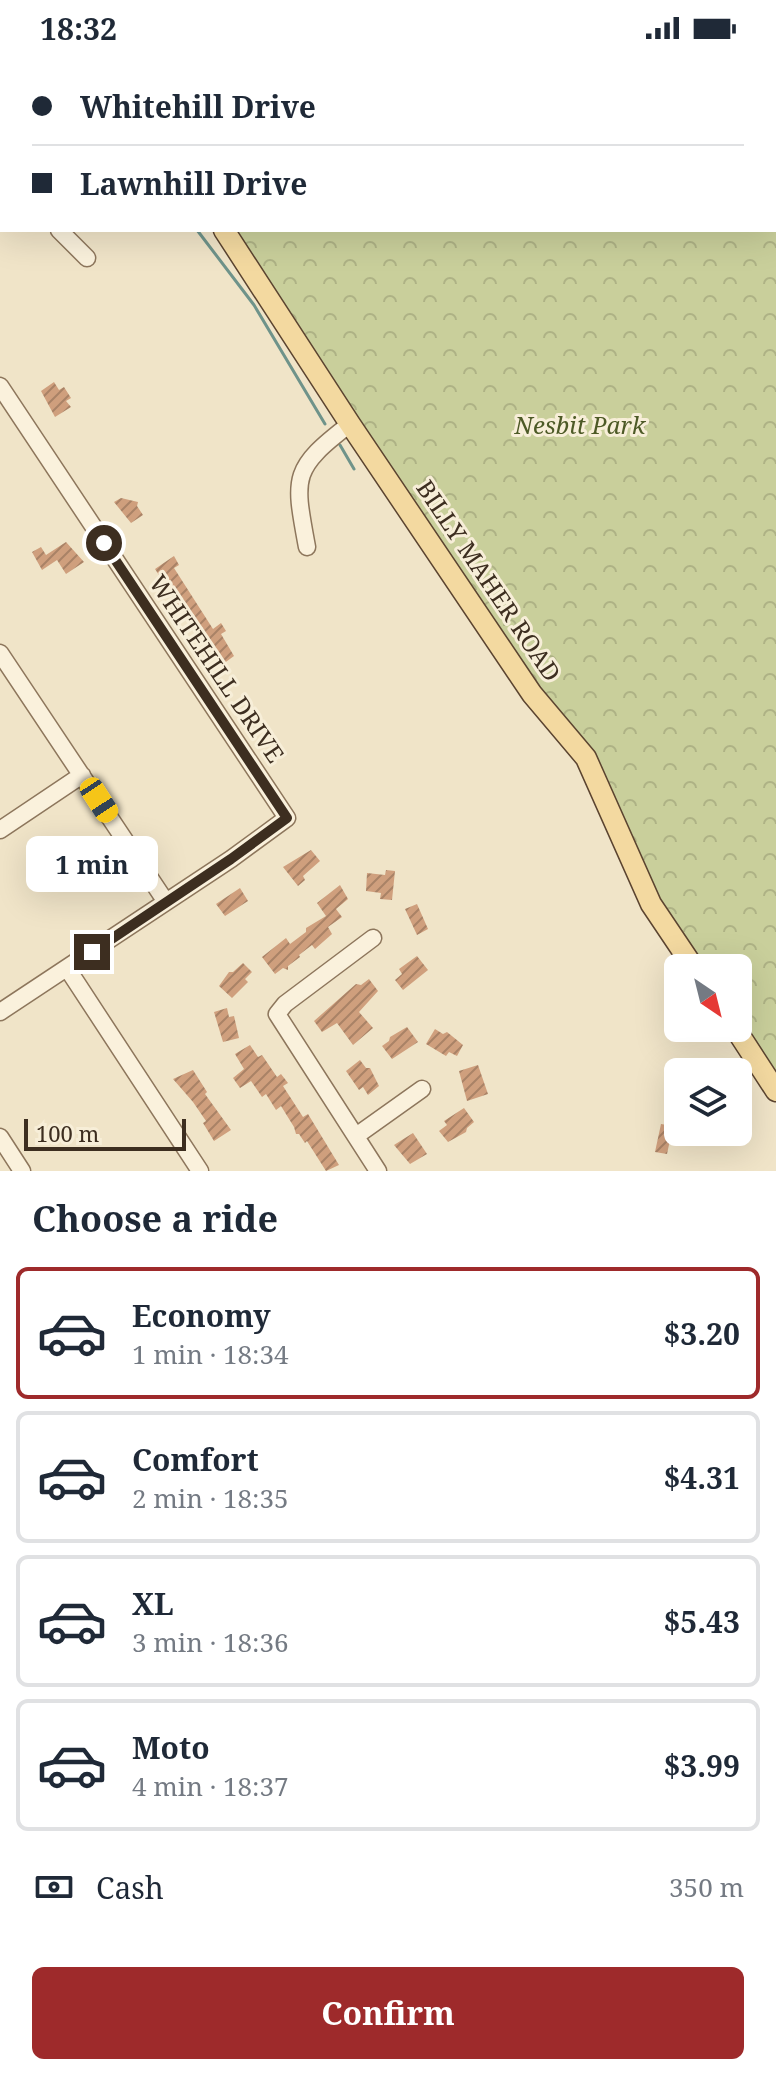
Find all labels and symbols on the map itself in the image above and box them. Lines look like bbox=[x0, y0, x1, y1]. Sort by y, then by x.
park label: Nesbit Park bbox=[514, 408, 647, 441]
street label: BILLY MAHER ROAD bbox=[409, 473, 569, 687]
route start bbox=[86, 525, 122, 561]
street label: WHITEHILL DRIVE bbox=[142, 568, 292, 768]
car bbox=[76, 773, 122, 827]
callout: 1 min bbox=[26, 836, 158, 892]
route end bbox=[74, 934, 110, 970]
north arrow bbox=[664, 954, 752, 1042]
scale bar bbox=[24, 1115, 186, 1151]

